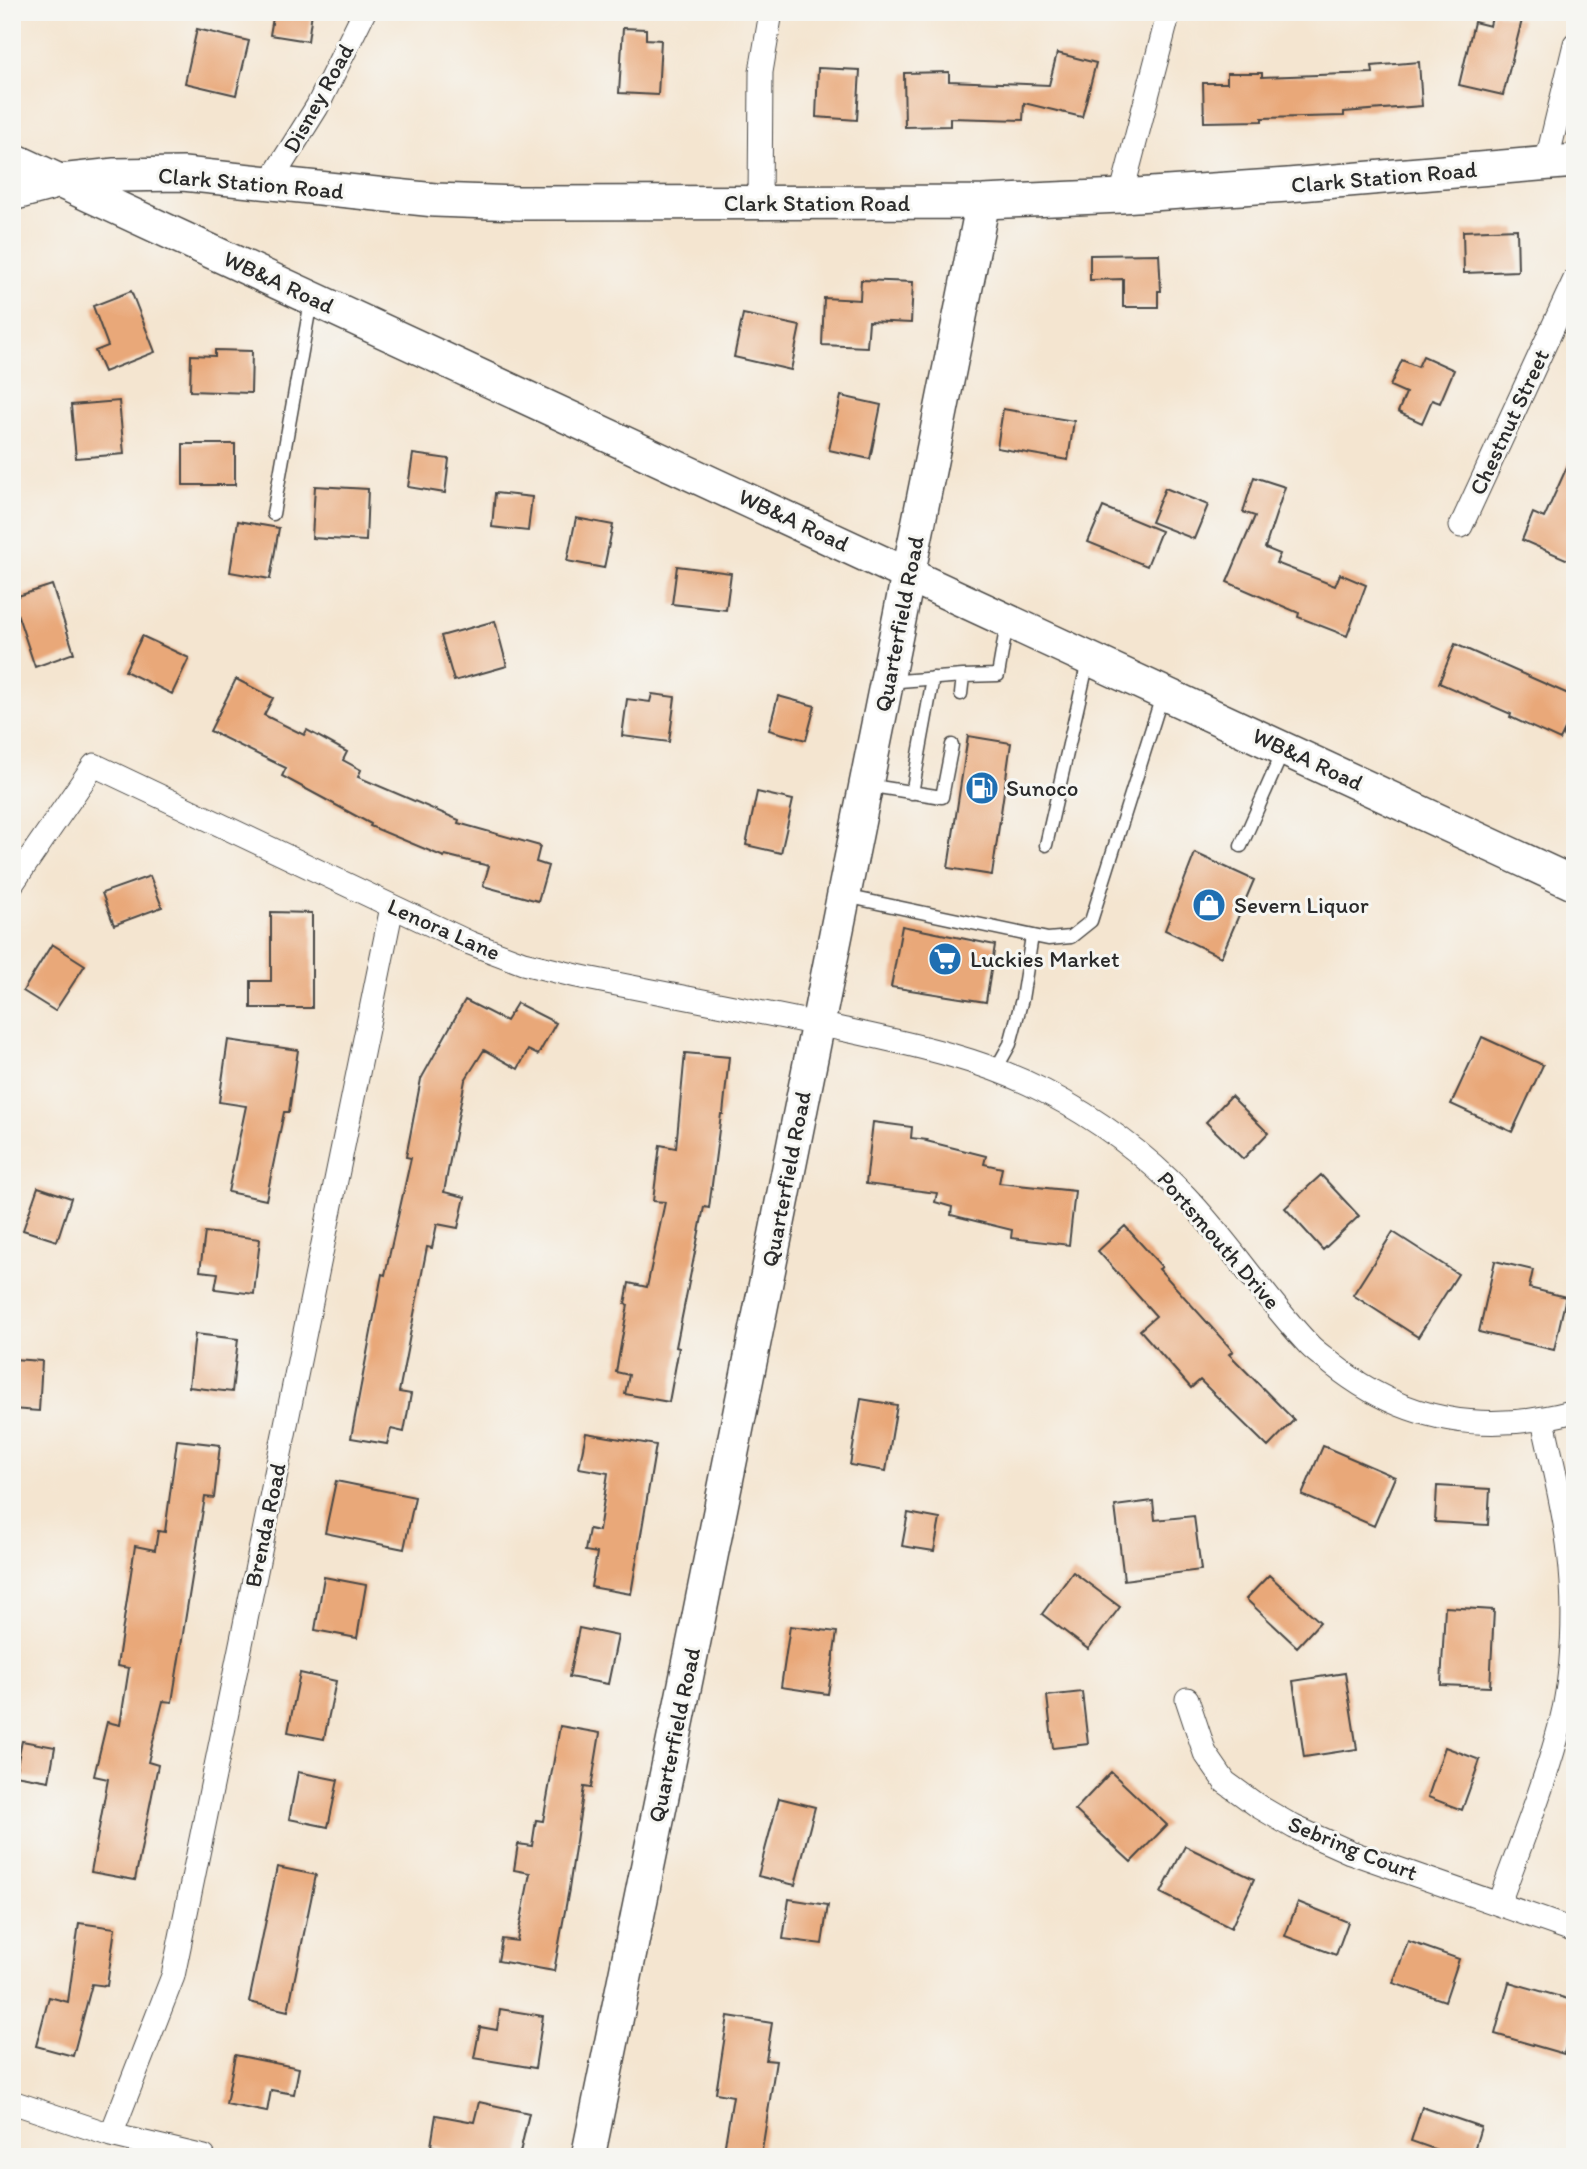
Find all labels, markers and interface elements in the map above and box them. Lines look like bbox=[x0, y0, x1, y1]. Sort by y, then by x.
street label: Disney Road bbox=[276, 38, 360, 158]
street label: Clark Station Road bbox=[1290, 155, 1478, 199]
street label: Clark Station Road bbox=[157, 161, 345, 205]
street label: Clark Station Road bbox=[724, 189, 911, 217]
street label: WB&A Road bbox=[219, 244, 339, 320]
street label: Chestnut Street bbox=[1463, 344, 1555, 499]
street label: WB&A Road bbox=[734, 482, 854, 558]
street label: Quarterfield Road bbox=[868, 533, 930, 714]
street label: WB&A Road bbox=[1248, 721, 1368, 797]
fuel station icon: Sunoco bbox=[963, 769, 1001, 807]
place label: Sunoco bbox=[1006, 774, 1078, 802]
shop icon: Severn Liquor bbox=[1190, 886, 1228, 924]
place label: Severn Liquor bbox=[1234, 891, 1369, 919]
street label: Lenora Lane bbox=[383, 892, 505, 966]
supermarket icon: Luckies Market bbox=[926, 940, 964, 978]
place label: Luckies Market bbox=[970, 945, 1120, 973]
street label: Quarterfield Road bbox=[755, 1088, 817, 1269]
street label: Portsmouth Drive bbox=[1151, 1165, 1287, 1315]
street label: Brenda Road bbox=[238, 1460, 292, 1590]
street label: Quarterfield Road bbox=[642, 1644, 706, 1825]
street label: Sebring Court bbox=[1284, 1809, 1422, 1887]

